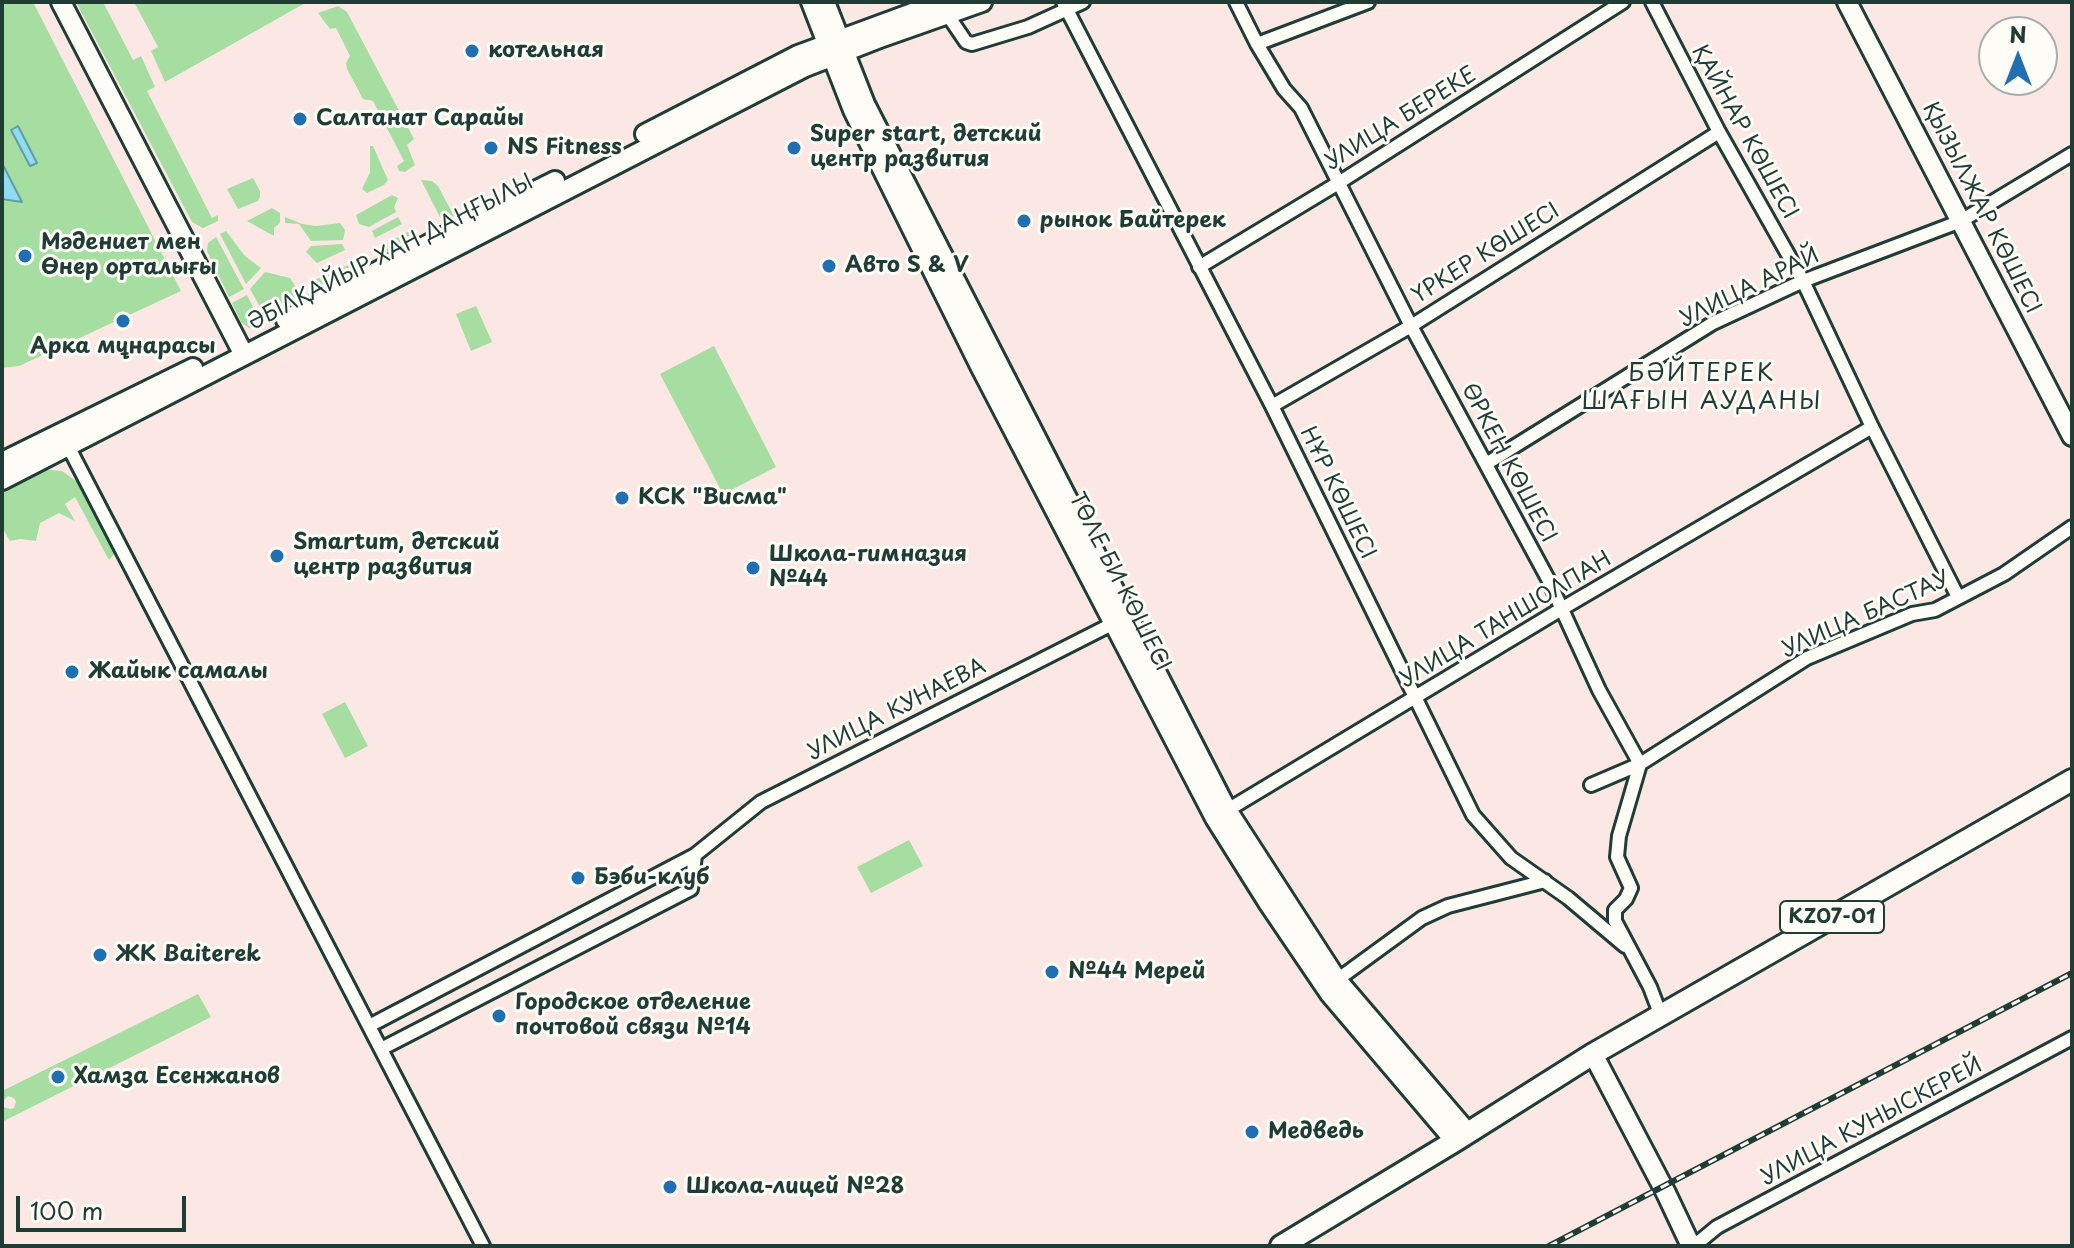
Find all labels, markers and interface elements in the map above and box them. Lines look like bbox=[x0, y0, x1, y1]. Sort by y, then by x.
north arrow bbox=[1978, 16, 2058, 96]
text: N bbox=[2009, 17, 2027, 50]
place label: котельная bbox=[488, 38, 604, 64]
street label: ҚАЙНАР КӨШЕСІ bbox=[1685, 40, 1803, 224]
marker: котельная bbox=[463, 42, 481, 60]
street label: УЛИЦА БЕРЕКЕ bbox=[1320, 62, 1482, 176]
street label: ҚЫЗЫЛЖАР КӨШЕСІ bbox=[1916, 98, 2046, 318]
place label: Салтанат Сарайы bbox=[316, 106, 524, 132]
marker: Салтанат Сарайы bbox=[291, 110, 309, 128]
place label: Super start, детский центр развития bbox=[810, 122, 1041, 174]
place label: NS Fitness bbox=[507, 135, 622, 161]
marker: NS Fitness bbox=[482, 139, 500, 157]
marker: Super start, детский центр развития bbox=[785, 139, 803, 157]
street label: ӘБІЛҚАЙЫР ХАН ДАҢҒЫЛЫ bbox=[244, 169, 538, 337]
street label: ҮРКЕР КӨШЕСІ bbox=[1408, 198, 1564, 310]
place label: рынок Байтерек bbox=[1040, 208, 1226, 234]
marker: рынок Байтерек bbox=[1015, 212, 1033, 230]
place label: Мәдениет мен Өнер орталығы bbox=[41, 230, 217, 282]
street label: УЛИЦА АРАЙ bbox=[1676, 243, 1824, 333]
marker: Мәдениет мен Өнер орталығы bbox=[16, 247, 34, 265]
place label: Авто S & V bbox=[845, 253, 969, 279]
marker: Авто S & V bbox=[820, 257, 838, 275]
marker: Арка мұнарасы bbox=[114, 312, 132, 330]
place label: Арка мұнарасы bbox=[30, 334, 216, 360]
district label: БӘЙТЕРЕК ШАҒЫН АУДАНЫ bbox=[1581, 360, 1823, 416]
street label: ӨРКЕН КӨШЕСІ bbox=[1455, 379, 1561, 547]
street label: НҰР КӨШЕСІ bbox=[1294, 422, 1380, 564]
place label: КСК "Висма" bbox=[638, 485, 787, 511]
street label: ТӨЛЕ БИ КӨШЕСІ bbox=[1063, 488, 1175, 676]
marker: КСК "Висма" bbox=[613, 489, 631, 507]
place label: Smartum, детский центр развития bbox=[293, 530, 500, 582]
place label: Школа-гимназия №44 bbox=[769, 542, 967, 594]
street label: УЛИЦА ТАНШОЛПАН bbox=[1395, 546, 1617, 694]
marker: Smartum, детский центр развития bbox=[268, 547, 286, 565]
marker: Школа-гимназия №44 bbox=[744, 559, 762, 577]
street label: УЛИЦА БАСТАУ bbox=[1778, 566, 1954, 664]
street label: УЛИЦА КУНАЕВА bbox=[804, 654, 990, 766]
place label: Жайык самалы bbox=[88, 659, 268, 685]
marker: Жайык самалы bbox=[63, 663, 81, 681]
place label: Бэби-клуб bbox=[594, 865, 710, 891]
marker: Бэби-клуб bbox=[569, 869, 587, 887]
road number: KZ07-01 bbox=[1780, 901, 1884, 933]
place label: ЖК Baiterek bbox=[116, 942, 261, 968]
marker: ЖК Baiterek bbox=[91, 946, 109, 964]
place label: №44 Мерей bbox=[1068, 959, 1206, 985]
marker: №44 Мерей bbox=[1043, 963, 1061, 981]
place label: Городское отделение почтовой связи №14 bbox=[515, 990, 751, 1042]
marker: Городское отделение почтовой связи №14 bbox=[490, 1007, 508, 1025]
street label: УЛИЦА КУНЫСКЕРЕЙ bbox=[1757, 1052, 1987, 1192]
place label: Хамза Есенжанов bbox=[74, 1064, 280, 1090]
marker: Хамза Есенжанов bbox=[49, 1068, 67, 1086]
place label: Медведь bbox=[1268, 1119, 1364, 1145]
marker: Медведь bbox=[1243, 1123, 1261, 1141]
place label: Школа-лицей №28 bbox=[686, 1174, 904, 1200]
marker: Школа-лицей №28 bbox=[661, 1178, 679, 1196]
scale bar bbox=[20, 1180, 190, 1230]
text: 100 m bbox=[30, 1192, 103, 1228]

